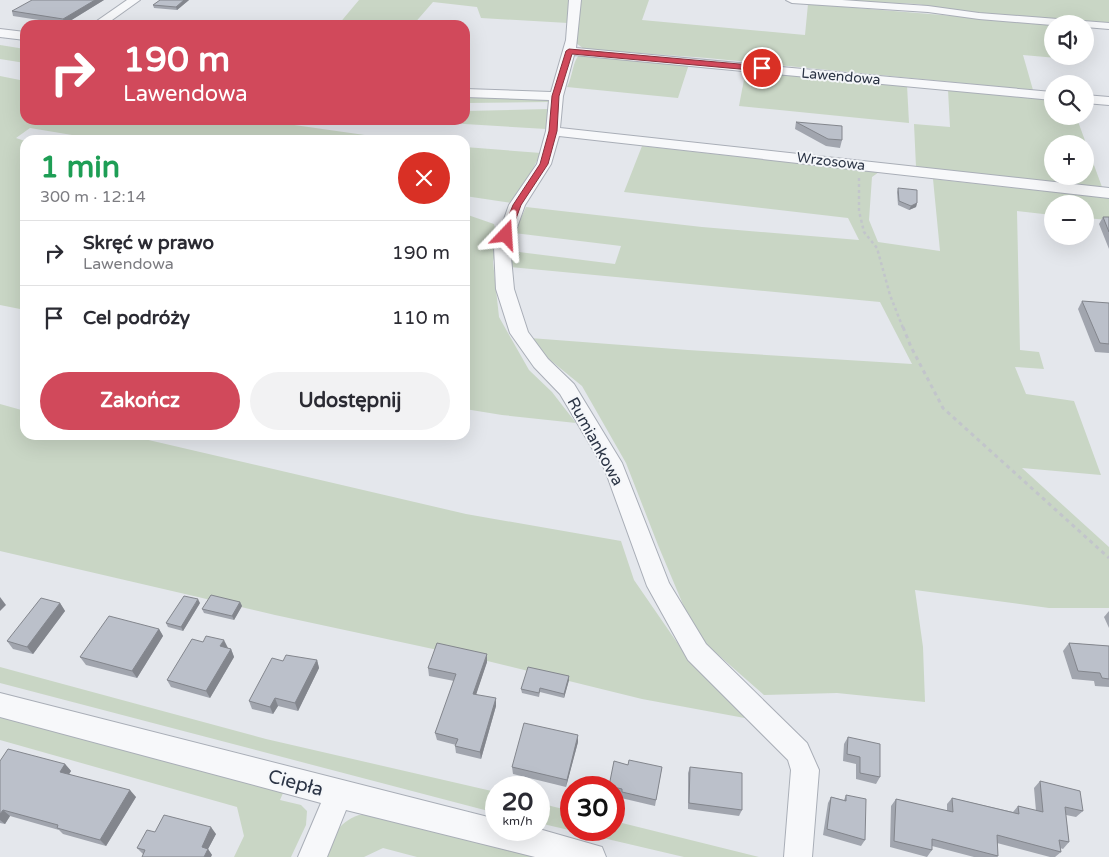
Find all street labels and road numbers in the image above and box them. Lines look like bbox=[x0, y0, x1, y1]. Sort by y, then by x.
street label: Lawendowa bbox=[801, 65, 881, 88]
street label: Wrzosowa bbox=[796, 149, 866, 174]
street label: Rumiankowa bbox=[563, 394, 628, 489]
street label: Ciepła bbox=[266, 765, 326, 801]

